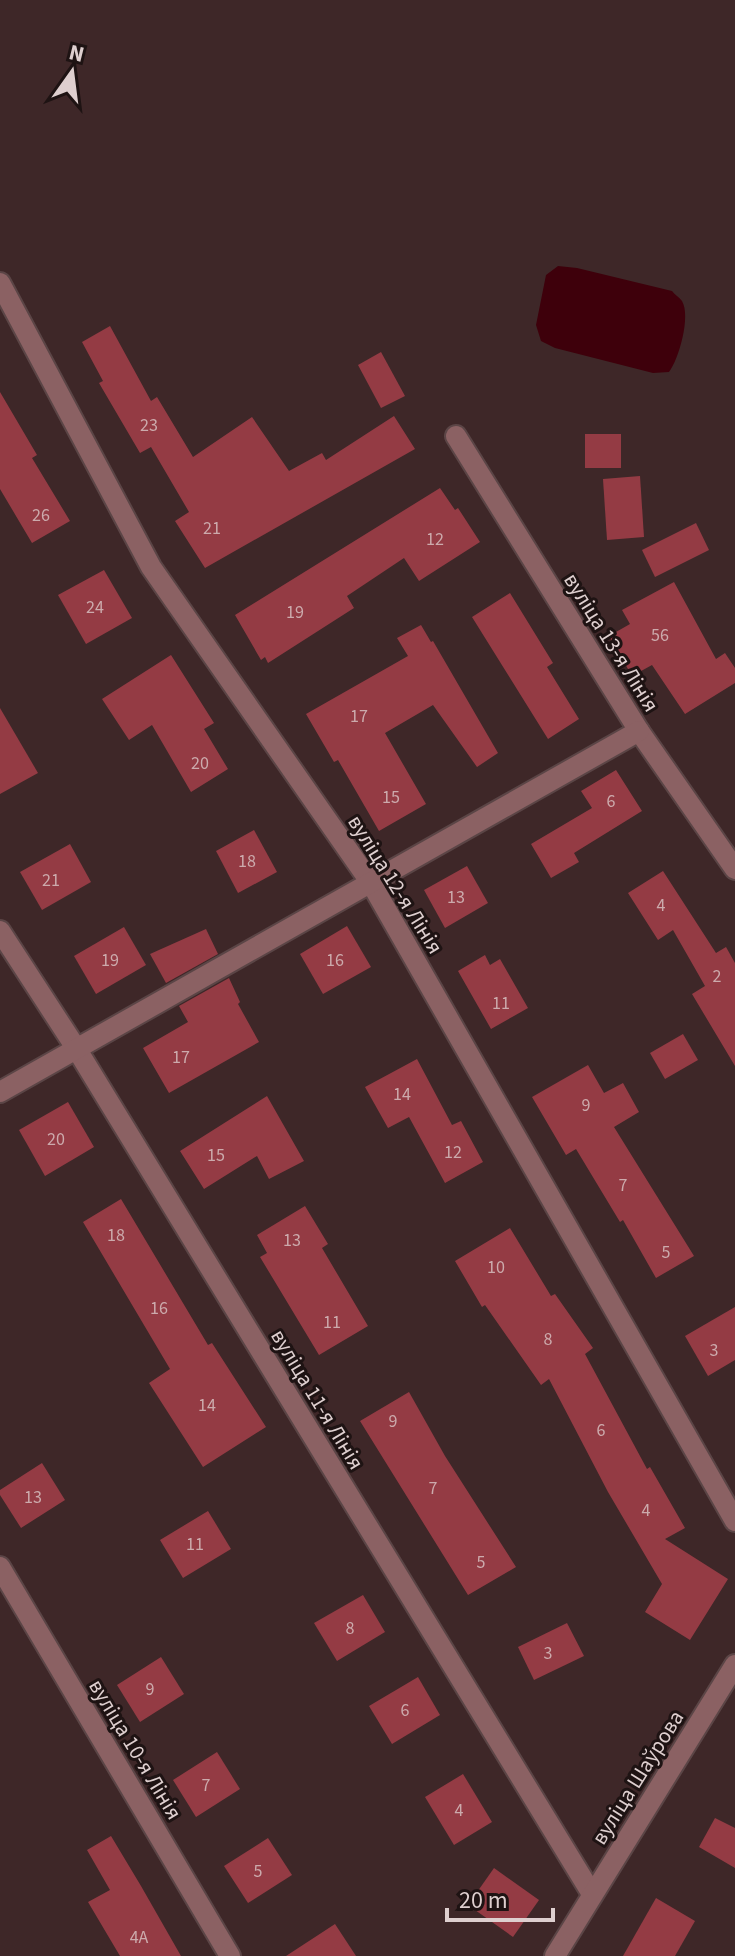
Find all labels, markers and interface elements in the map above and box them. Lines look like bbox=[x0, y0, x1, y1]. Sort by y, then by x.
north arrow bbox=[32, 32, 112, 112]
text: N bbox=[66, 36, 88, 71]
house number: 23 bbox=[140, 413, 158, 438]
house number: 26 bbox=[32, 503, 50, 528]
house number: 21 bbox=[203, 516, 221, 541]
house number: 12 bbox=[426, 527, 444, 552]
street label: вуліца 13-я Лінія bbox=[556, 567, 667, 718]
house number: 24 bbox=[86, 595, 104, 620]
house number: 19 bbox=[286, 600, 304, 625]
house number: 56 bbox=[651, 623, 669, 648]
house number: 17 bbox=[350, 704, 368, 729]
house number: 20 bbox=[191, 751, 209, 776]
house number: 15 bbox=[382, 785, 400, 810]
house number: 6 bbox=[607, 789, 616, 814]
street label: вуліца 12-я Лінія bbox=[340, 809, 451, 960]
house number: 18 bbox=[238, 849, 256, 874]
house number: 21 bbox=[42, 868, 60, 893]
house number: 13 bbox=[447, 885, 465, 910]
house number: 4 bbox=[657, 893, 666, 918]
house number: 19 bbox=[101, 948, 119, 973]
house number: 16 bbox=[326, 948, 344, 973]
house number: 2 bbox=[713, 964, 722, 989]
house number: 11 bbox=[492, 991, 510, 1016]
house number: 17 bbox=[172, 1045, 190, 1070]
house number: 14 bbox=[393, 1082, 411, 1107]
house number: 9 bbox=[582, 1093, 591, 1118]
house number: 20 bbox=[47, 1127, 65, 1152]
house number: 12 bbox=[444, 1140, 462, 1165]
house number: 15 bbox=[207, 1143, 225, 1168]
house number: 7 bbox=[619, 1173, 628, 1198]
house number: 18 bbox=[107, 1223, 125, 1248]
house number: 13 bbox=[283, 1228, 301, 1253]
house number: 5 bbox=[662, 1240, 671, 1265]
house number: 10 bbox=[487, 1255, 505, 1280]
house number: 16 bbox=[150, 1296, 168, 1321]
house number: 11 bbox=[323, 1310, 341, 1335]
street label: вуліца 11-я Лінія bbox=[263, 1323, 372, 1476]
house number: 8 bbox=[544, 1327, 553, 1352]
house number: 3 bbox=[710, 1338, 719, 1363]
house number: 14 bbox=[198, 1393, 216, 1418]
house number: 9 bbox=[389, 1409, 398, 1434]
house number: 6 bbox=[597, 1418, 606, 1443]
house number: 7 bbox=[429, 1476, 438, 1501]
house number: 13 bbox=[24, 1485, 42, 1510]
house number: 4 bbox=[642, 1498, 651, 1523]
house number: 11 bbox=[186, 1532, 204, 1557]
house number: 5 bbox=[477, 1550, 486, 1575]
house number: 8 bbox=[346, 1616, 355, 1641]
house number: 3 bbox=[544, 1641, 553, 1666]
street label: вуліца 10-я Лінія bbox=[81, 1673, 190, 1826]
house number: 9 bbox=[146, 1677, 155, 1702]
house number: 6 bbox=[401, 1698, 410, 1723]
street label: вуліца Шаўрова bbox=[584, 1704, 692, 1851]
house number: 7 bbox=[202, 1773, 211, 1798]
house number: 4 bbox=[455, 1798, 464, 1823]
house number: 5 bbox=[254, 1859, 263, 1884]
scale bar bbox=[447, 1872, 553, 1922]
text: 20 m bbox=[459, 1883, 508, 1918]
house number: 4А bbox=[130, 1925, 149, 1950]

